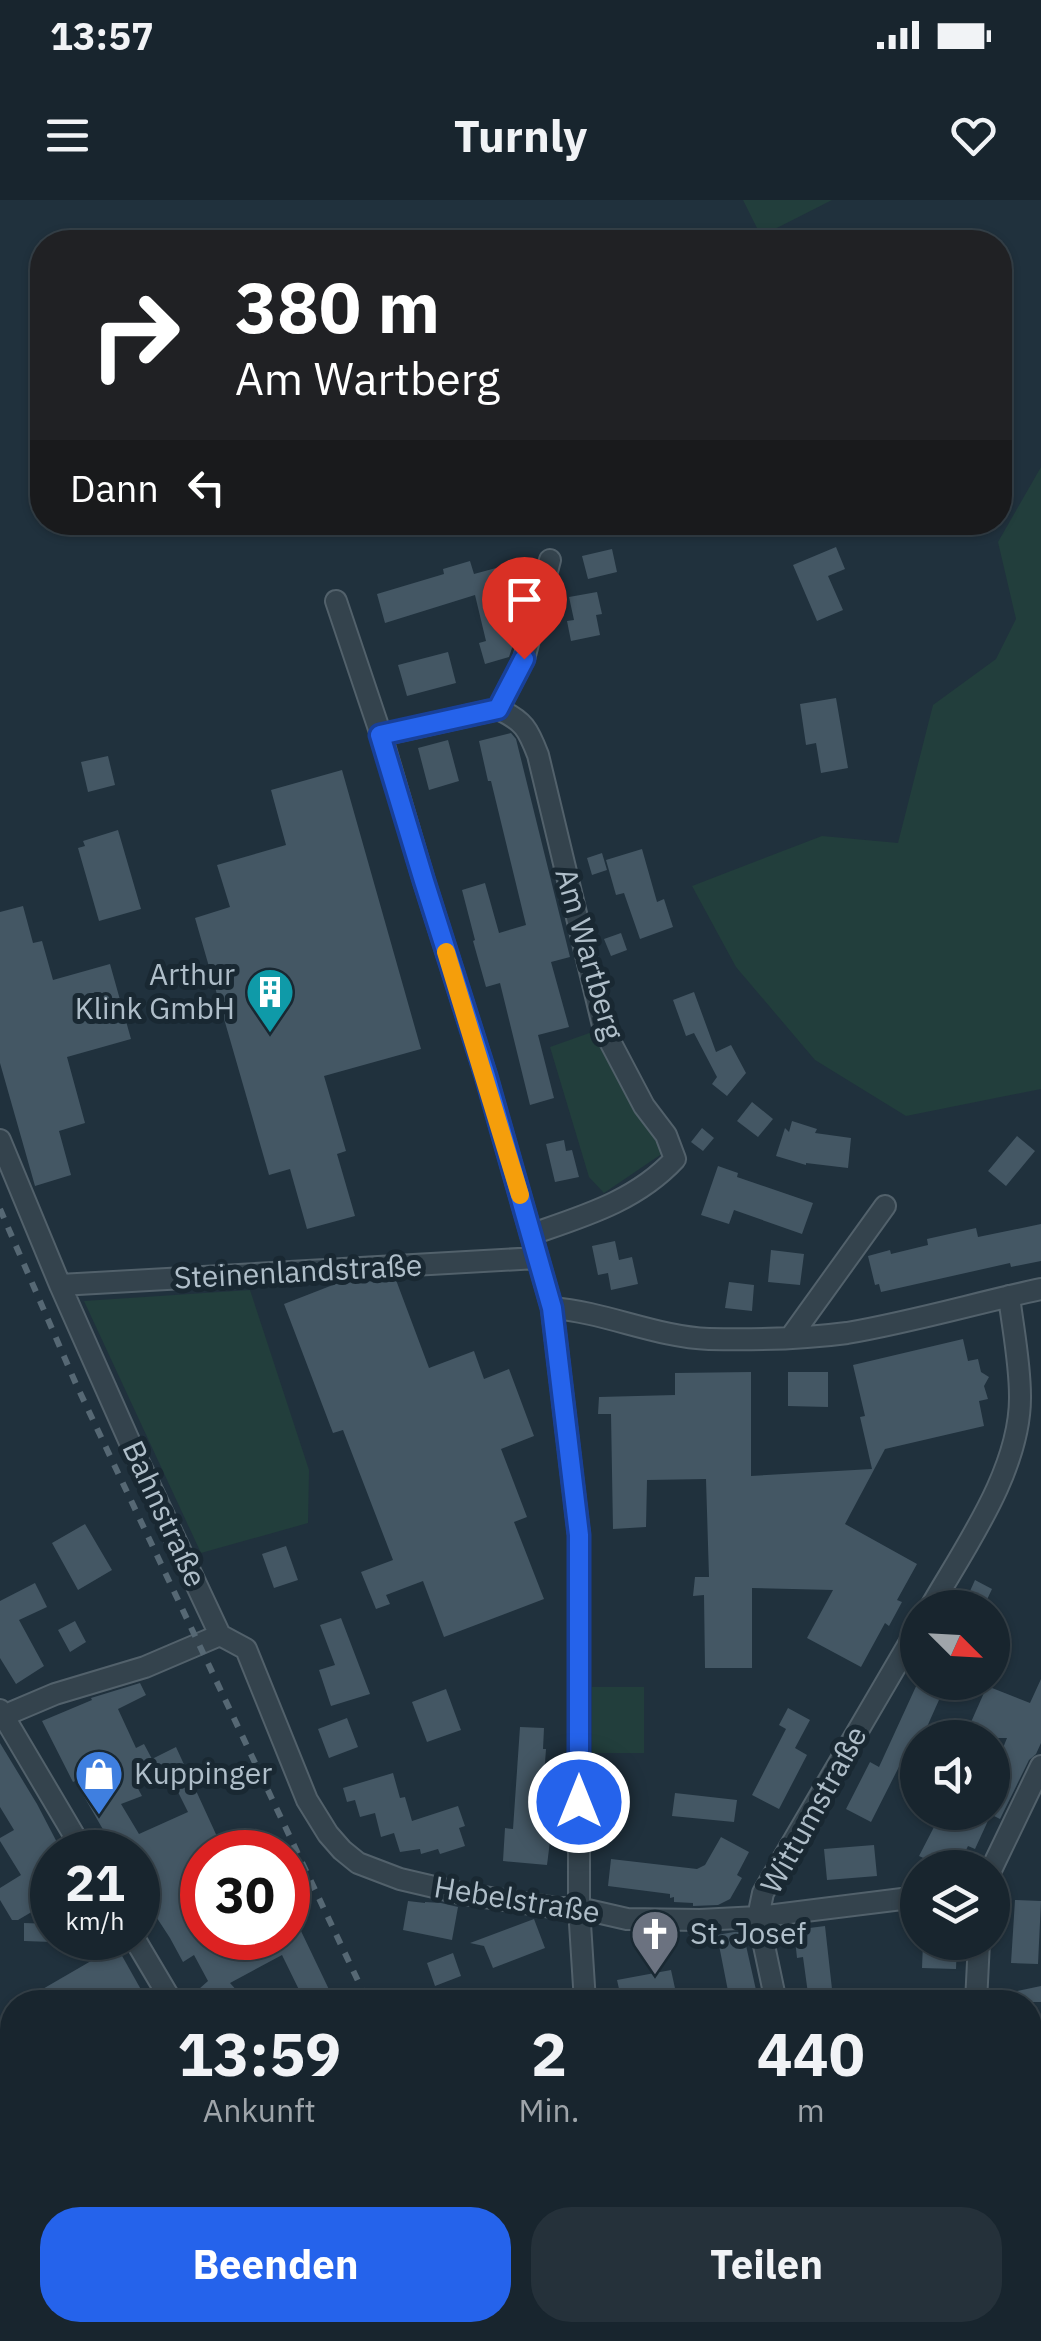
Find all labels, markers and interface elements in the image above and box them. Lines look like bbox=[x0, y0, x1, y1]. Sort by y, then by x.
text: 13:57 bbox=[50, 11, 154, 60]
text: Turnly bbox=[454, 106, 587, 164]
icon: menu bbox=[40, 108, 95, 163]
icon: heart bbox=[946, 108, 1001, 163]
text: 380 m bbox=[235, 261, 440, 352]
icon: right bbox=[70, 270, 200, 400]
text: Am Wartberg bbox=[235, 349, 500, 407]
icon: left bbox=[179, 460, 234, 515]
text: Dann bbox=[70, 463, 159, 512]
pin bbox=[482, 557, 567, 660]
icon: arrive bbox=[497, 572, 552, 627]
street label: Am Wartberg bbox=[547, 863, 634, 1044]
place label: Arthur Klink GmbH bbox=[75, 954, 235, 1027]
building icon: Arthur Klink GmbH bbox=[244, 966, 296, 1034]
street label: Steinenlandstraße bbox=[173, 1245, 423, 1296]
street label: Bahnstraße bbox=[114, 1434, 216, 1593]
north arrow bbox=[900, 1590, 1010, 1700]
map controls bbox=[900, 1590, 1010, 1960]
street label: Wittumstraße bbox=[751, 1719, 875, 1900]
button: sound bbox=[900, 1720, 1010, 1830]
shop icon: Kuppinger bbox=[73, 1748, 125, 1816]
position arrow bbox=[527, 1750, 631, 1854]
place label: Kuppinger bbox=[134, 1753, 272, 1792]
speed limit sign: 30 bbox=[180, 1830, 310, 1960]
text: 21 bbox=[65, 1850, 125, 1915]
button: layers bbox=[900, 1850, 1010, 1960]
street label: Hebelstraße bbox=[432, 1866, 603, 1931]
text: km/h bbox=[66, 1904, 124, 1937]
church icon: St. Josef bbox=[629, 1908, 681, 1976]
place label: St. Josef bbox=[690, 1913, 806, 1952]
text: 13:59 bbox=[177, 2014, 341, 2093]
text: 2 bbox=[531, 2014, 567, 2093]
text: 440 bbox=[757, 2014, 865, 2093]
text: Ankunft bbox=[203, 2089, 316, 2131]
text: Min. bbox=[518, 2089, 579, 2131]
text: m bbox=[797, 2089, 825, 2131]
button: Beenden bbox=[40, 2207, 511, 2322]
button: Teilen bbox=[531, 2207, 1002, 2322]

